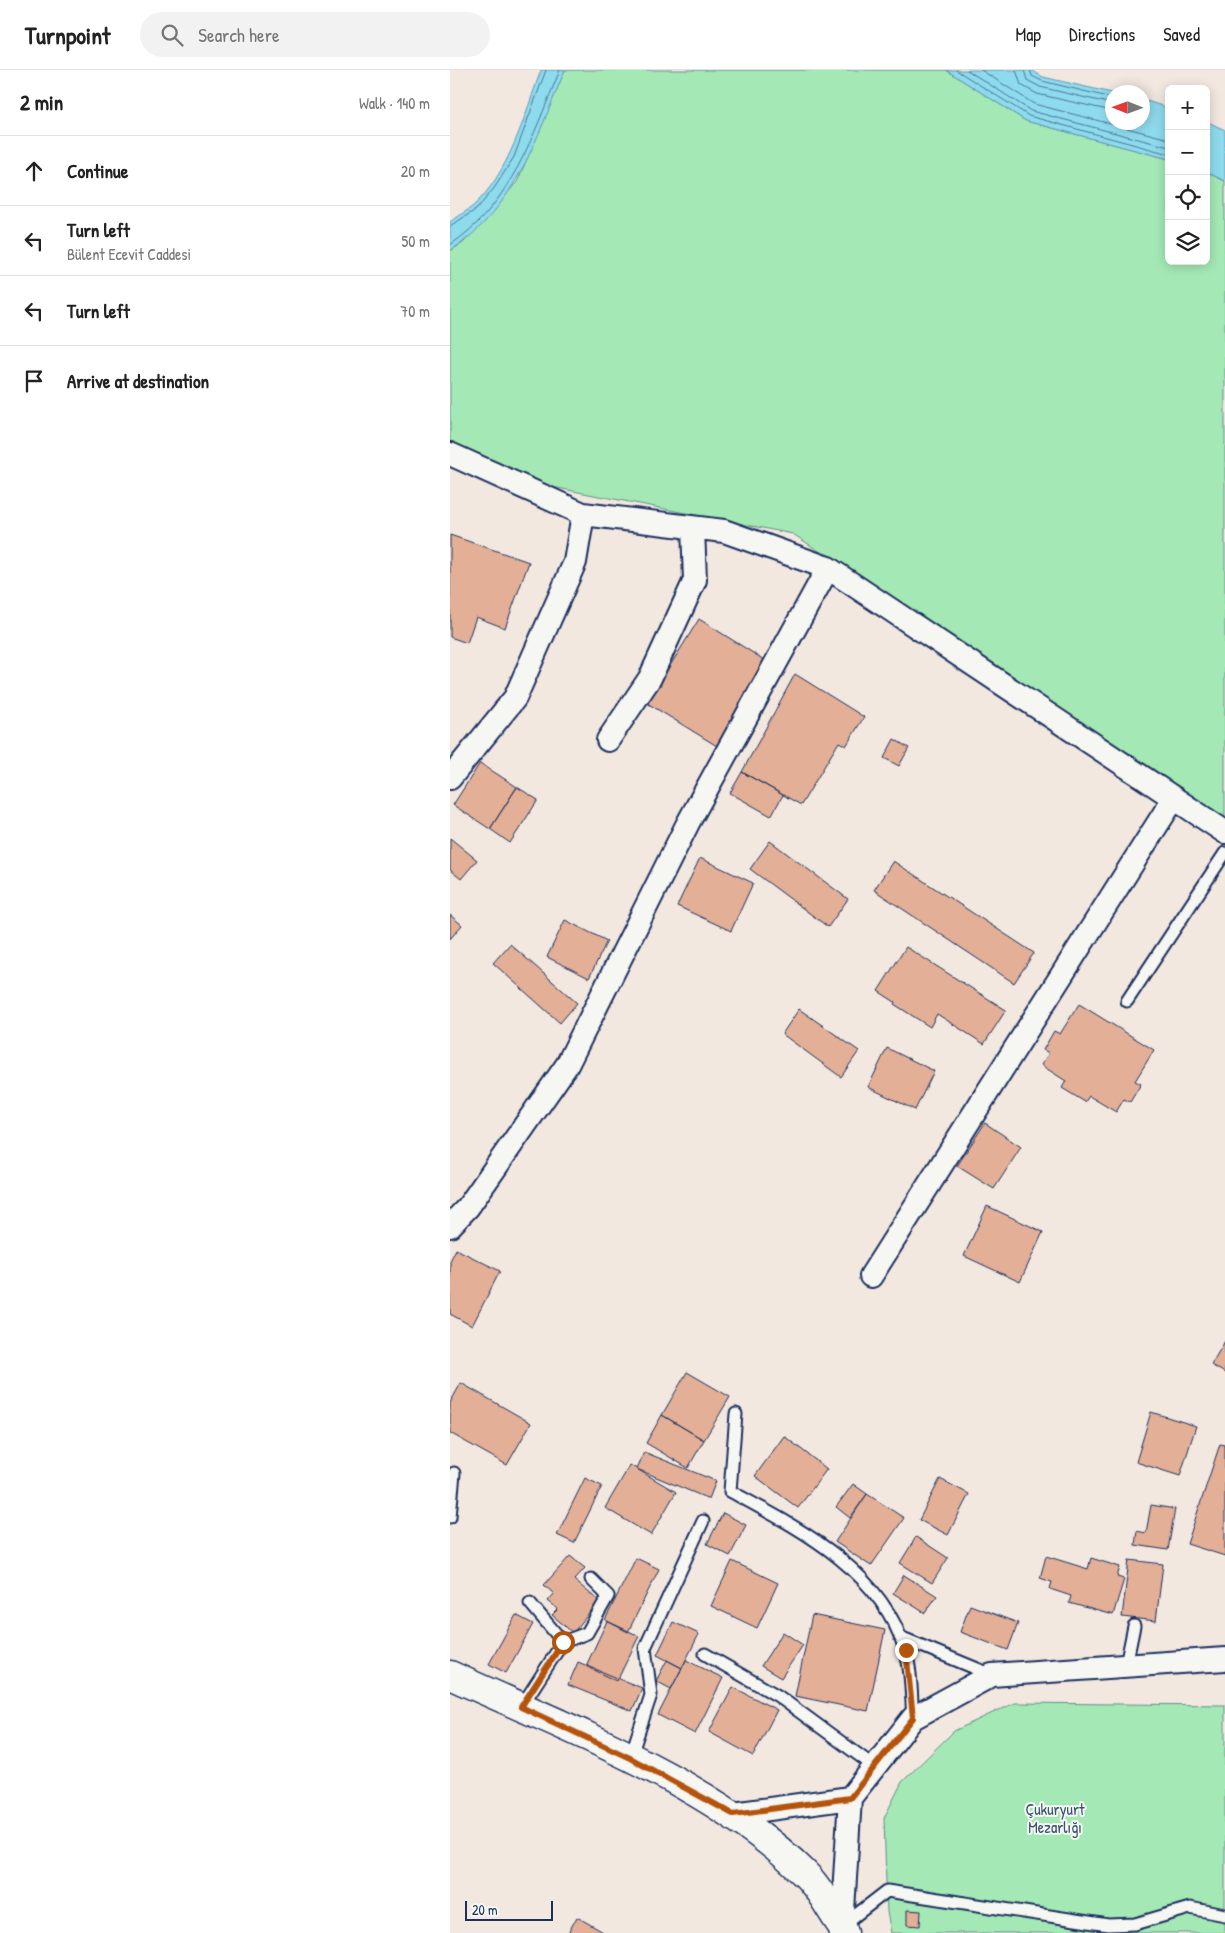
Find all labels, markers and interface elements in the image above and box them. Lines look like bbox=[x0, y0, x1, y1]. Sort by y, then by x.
search box bbox=[140, 12, 490, 57]
text: Turnpoint bbox=[25, 19, 110, 51]
icon: search bbox=[158, 21, 186, 49]
text: Search here bbox=[198, 22, 280, 48]
text: Map bbox=[1016, 22, 1041, 47]
text: Directions bbox=[1069, 22, 1135, 47]
text: Saved bbox=[1163, 22, 1200, 47]
north arrow bbox=[1105, 85, 1150, 130]
map controls bbox=[1165, 85, 1210, 265]
button: + bbox=[1165, 85, 1210, 130]
text: 2 min bbox=[20, 88, 63, 117]
text: Walk · 140 m bbox=[359, 92, 430, 114]
button: − bbox=[1165, 130, 1210, 175]
icon: ahead bbox=[20, 157, 48, 185]
text: Continue bbox=[67, 158, 128, 184]
text: 20 m bbox=[401, 160, 430, 182]
button: locate bbox=[1165, 175, 1210, 220]
text: Turn left bbox=[67, 217, 130, 243]
button: layers bbox=[1165, 220, 1210, 265]
icon: left bbox=[20, 227, 48, 255]
text: 50 m bbox=[402, 230, 430, 252]
text: Bülent Ecevit Caddesi bbox=[67, 243, 191, 265]
icon: left bbox=[20, 297, 48, 325]
text: Turn left bbox=[67, 298, 130, 324]
text: 70 m bbox=[400, 300, 430, 322]
icon: arrive bbox=[20, 367, 48, 395]
text: Arrive at destination bbox=[67, 368, 209, 394]
route start bbox=[552, 1631, 575, 1654]
route end bbox=[895, 1639, 918, 1662]
park label: Çukuryurt Mezarlığı bbox=[1025, 1798, 1085, 1838]
scale bar bbox=[465, 1898, 552, 1921]
text: 20 m bbox=[472, 1900, 498, 1919]

